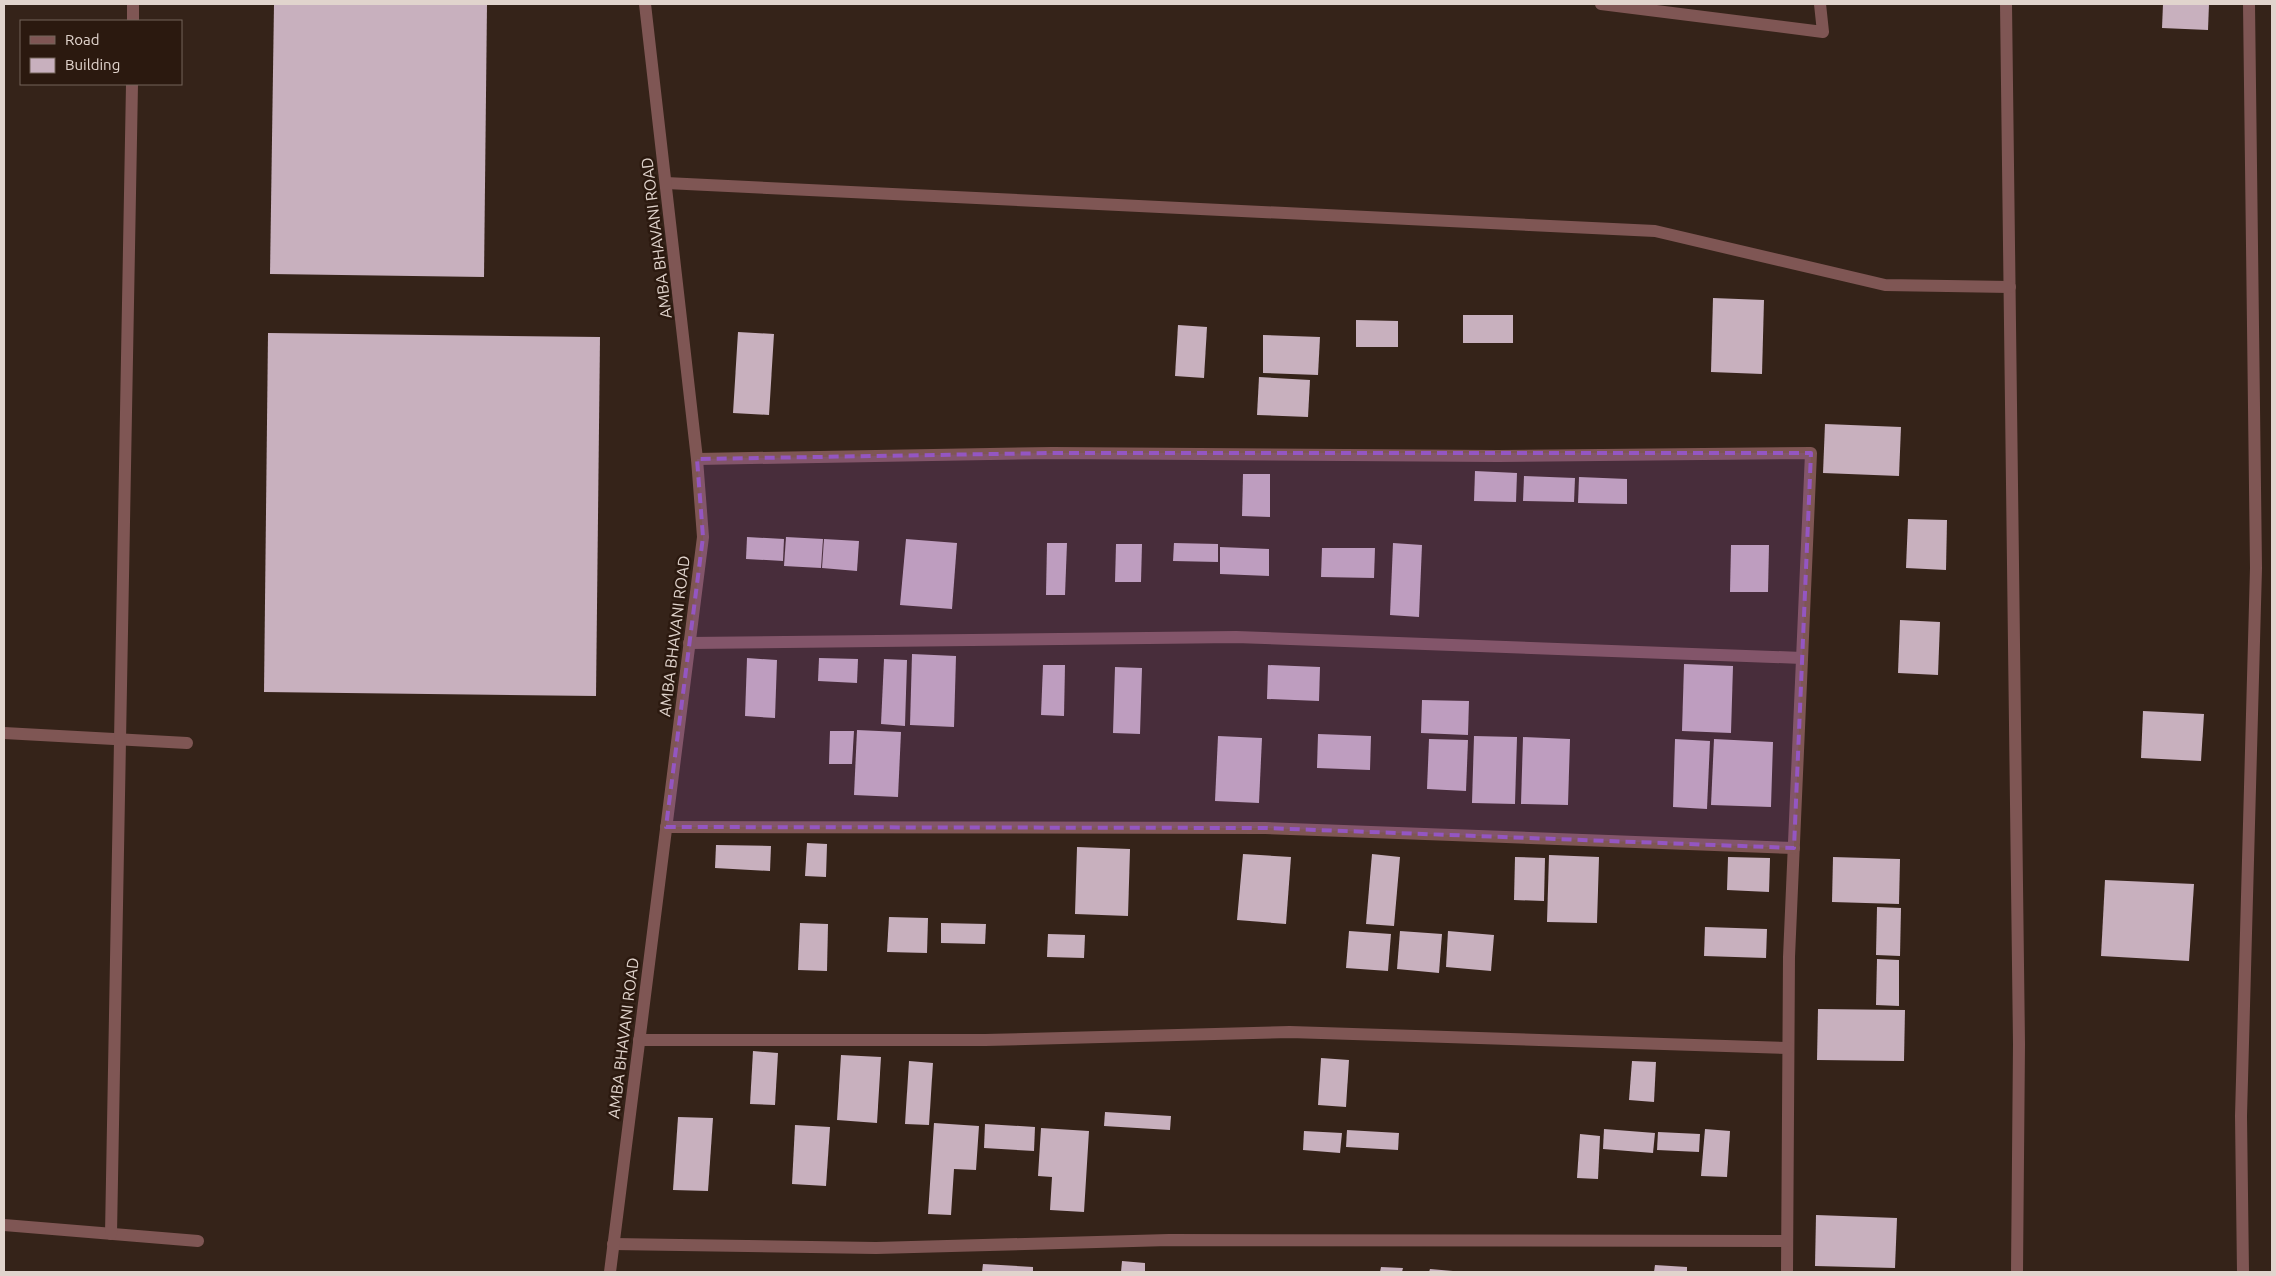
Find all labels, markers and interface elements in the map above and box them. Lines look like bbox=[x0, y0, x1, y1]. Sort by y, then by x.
legend bbox=[20, 20, 182, 85]
text: Road bbox=[65, 31, 100, 48]
text: Building bbox=[65, 56, 120, 73]
street label: AMBA BHAVANI ROAD bbox=[637, 156, 675, 320]
street label: AMBA BHAVANI ROAD bbox=[655, 554, 693, 718]
street label: AMBA BHAVANI ROAD bbox=[604, 956, 642, 1120]

